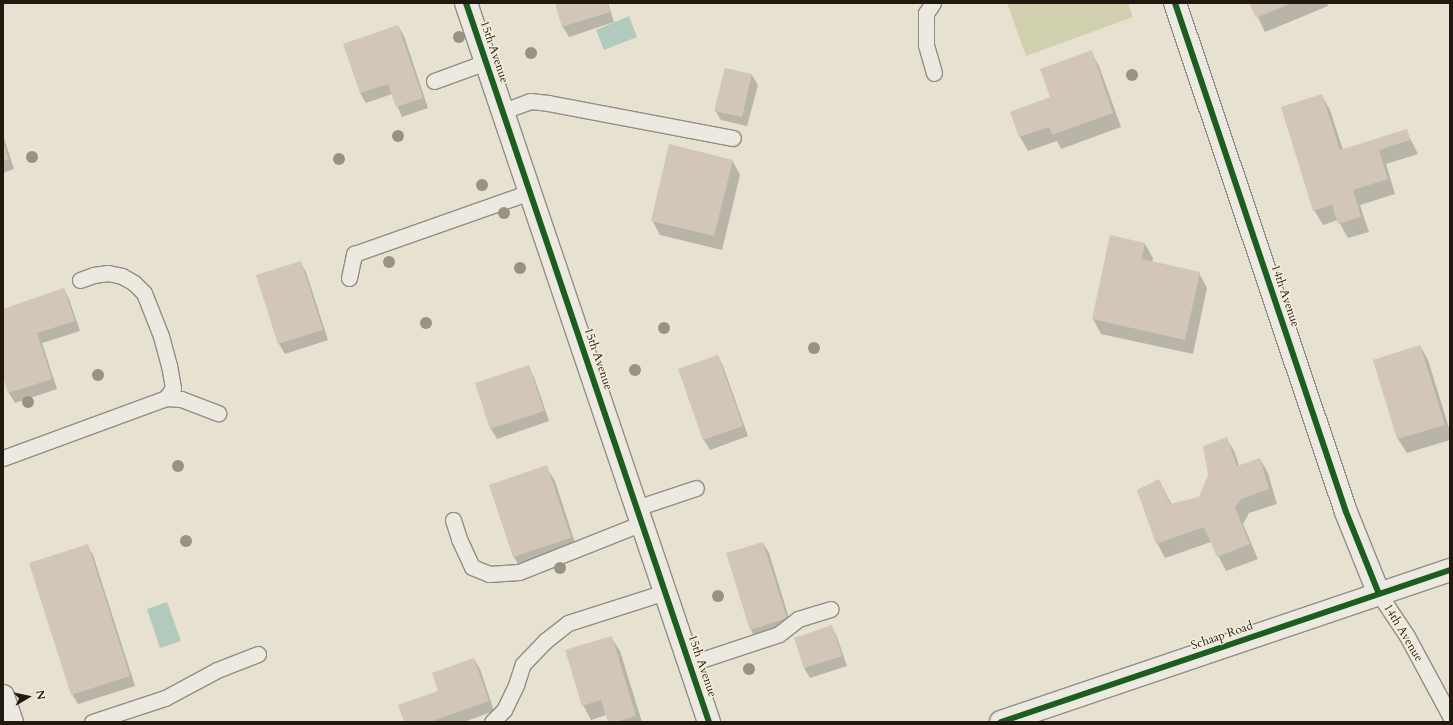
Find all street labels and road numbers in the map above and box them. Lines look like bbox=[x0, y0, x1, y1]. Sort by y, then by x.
street label: 15th Avenue bbox=[477, 19, 511, 85]
street label: 14th Avenue bbox=[1268, 263, 1302, 329]
street label: 15th Avenue bbox=[581, 326, 615, 392]
street label: 14th Avenue bbox=[1380, 602, 1426, 664]
street label: Schaap Road bbox=[1189, 619, 1255, 653]
street label: 15th Avenue bbox=[685, 633, 719, 699]

